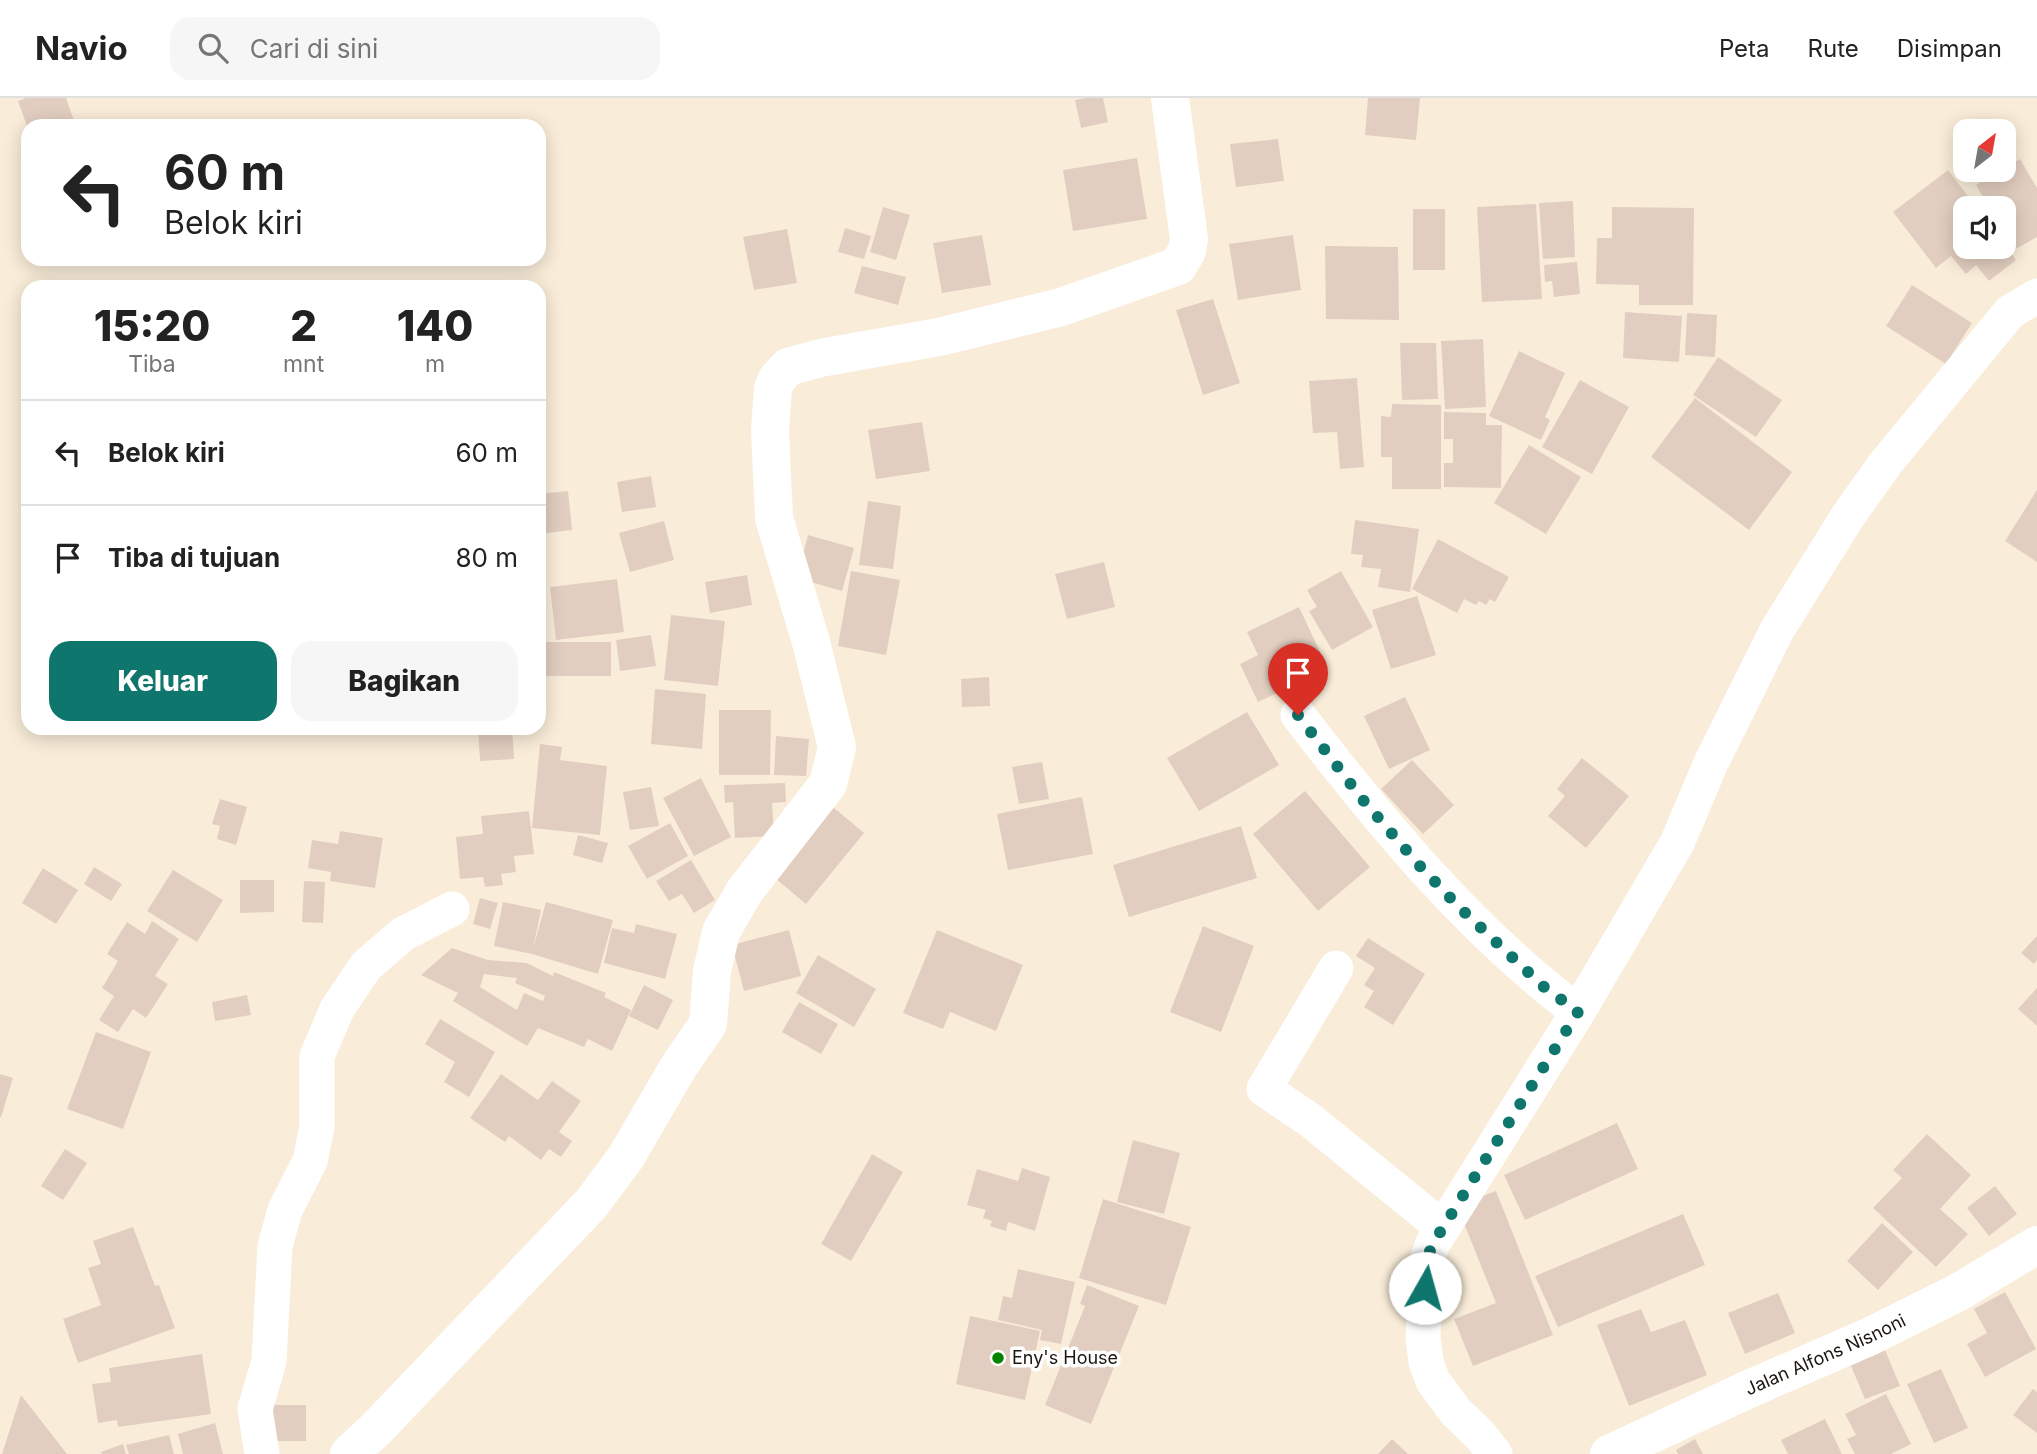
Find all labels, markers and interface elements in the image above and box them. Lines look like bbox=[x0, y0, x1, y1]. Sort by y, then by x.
search box bbox=[170, 17, 660, 80]
text: Navio bbox=[35, 28, 128, 68]
icon: search bbox=[194, 29, 232, 67]
text: Cari di sini bbox=[250, 33, 378, 64]
text: Peta bbox=[1719, 34, 1770, 63]
text: Rute bbox=[1808, 34, 1859, 63]
text: Disimpan bbox=[1897, 34, 2002, 63]
north arrow bbox=[1953, 119, 2016, 182]
map controls bbox=[1953, 119, 2016, 259]
text: 60 m bbox=[164, 143, 285, 202]
icon: left bbox=[49, 147, 140, 238]
button: sound bbox=[1953, 196, 2016, 259]
text: Belok kiri bbox=[164, 203, 303, 242]
text: 15:20 bbox=[94, 300, 210, 351]
text: 2 bbox=[290, 300, 317, 351]
text: 140 bbox=[397, 300, 473, 351]
text: Tiba bbox=[128, 350, 176, 378]
text: mnt bbox=[283, 350, 324, 378]
text: m bbox=[425, 350, 445, 378]
icon: left bbox=[49, 434, 87, 472]
text: Belok kiri bbox=[108, 437, 225, 468]
text: 60 m bbox=[455, 437, 518, 468]
icon: arrive bbox=[49, 539, 87, 577]
text: Tiba di tujuan bbox=[108, 542, 280, 573]
text: 80 m bbox=[455, 542, 518, 573]
button: Keluar bbox=[49, 641, 277, 721]
button: Bagikan bbox=[291, 641, 518, 721]
pin bbox=[1268, 643, 1328, 715]
icon: arrive bbox=[1279, 654, 1317, 692]
position arrow bbox=[1388, 1251, 1462, 1325]
street label: Jalan Alfons Nisnoni bbox=[1742, 1309, 1909, 1399]
place label: Eny's House bbox=[1012, 1347, 1118, 1368]
marker: Eny's House bbox=[990, 1350, 1006, 1366]

